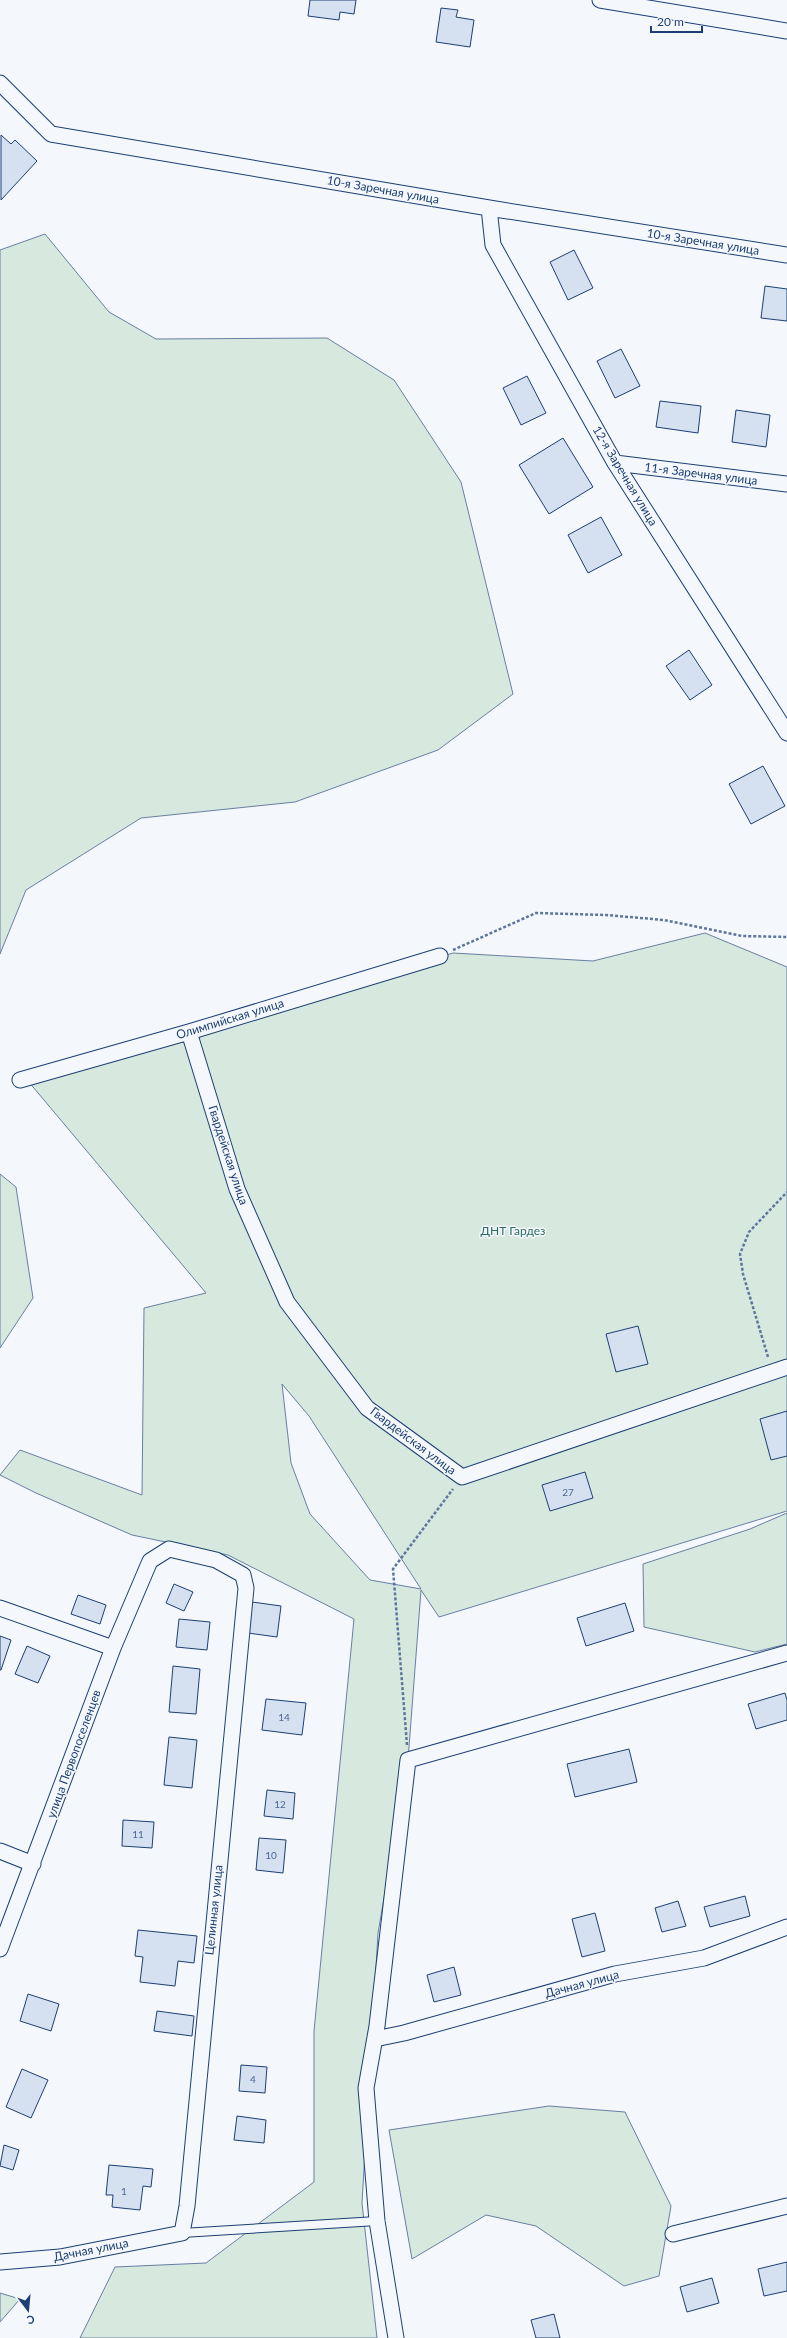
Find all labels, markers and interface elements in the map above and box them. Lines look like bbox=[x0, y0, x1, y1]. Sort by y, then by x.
scale bar bbox=[651, 8, 702, 34]
text: 20 m bbox=[657, 14, 684, 29]
street label: 10-я Заречная улица bbox=[326, 172, 440, 207]
street label: 10-я Заречная улица bbox=[646, 225, 761, 258]
street label: 12-я Заречная улица bbox=[590, 423, 661, 528]
street label: 11-я Заречная улица bbox=[644, 459, 759, 488]
street label: Олимпийская улица bbox=[174, 995, 285, 1042]
street label: Гвардейская улица bbox=[205, 1103, 252, 1207]
park label: ДНТ Гардез bbox=[481, 1223, 545, 1238]
street label: Гвардейская улица bbox=[367, 1403, 459, 1478]
house number: 27 bbox=[562, 1486, 574, 1498]
street label: улица Первопоселенцев bbox=[43, 1688, 104, 1820]
house number: 14 bbox=[278, 1711, 290, 1723]
house number: 12 bbox=[274, 1798, 286, 1810]
house number: 11 bbox=[132, 1828, 144, 1840]
house number: 10 bbox=[265, 1849, 277, 1861]
street label: Целинная улица bbox=[201, 1864, 226, 1956]
street label: Дачная улица bbox=[543, 1966, 621, 2001]
house number: 4 bbox=[250, 2073, 256, 2085]
house number: 1 bbox=[121, 2185, 127, 2197]
street label: Дачная улица bbox=[52, 2235, 130, 2264]
north arrow bbox=[8, 2290, 48, 2330]
text: С bbox=[25, 2313, 36, 2328]

